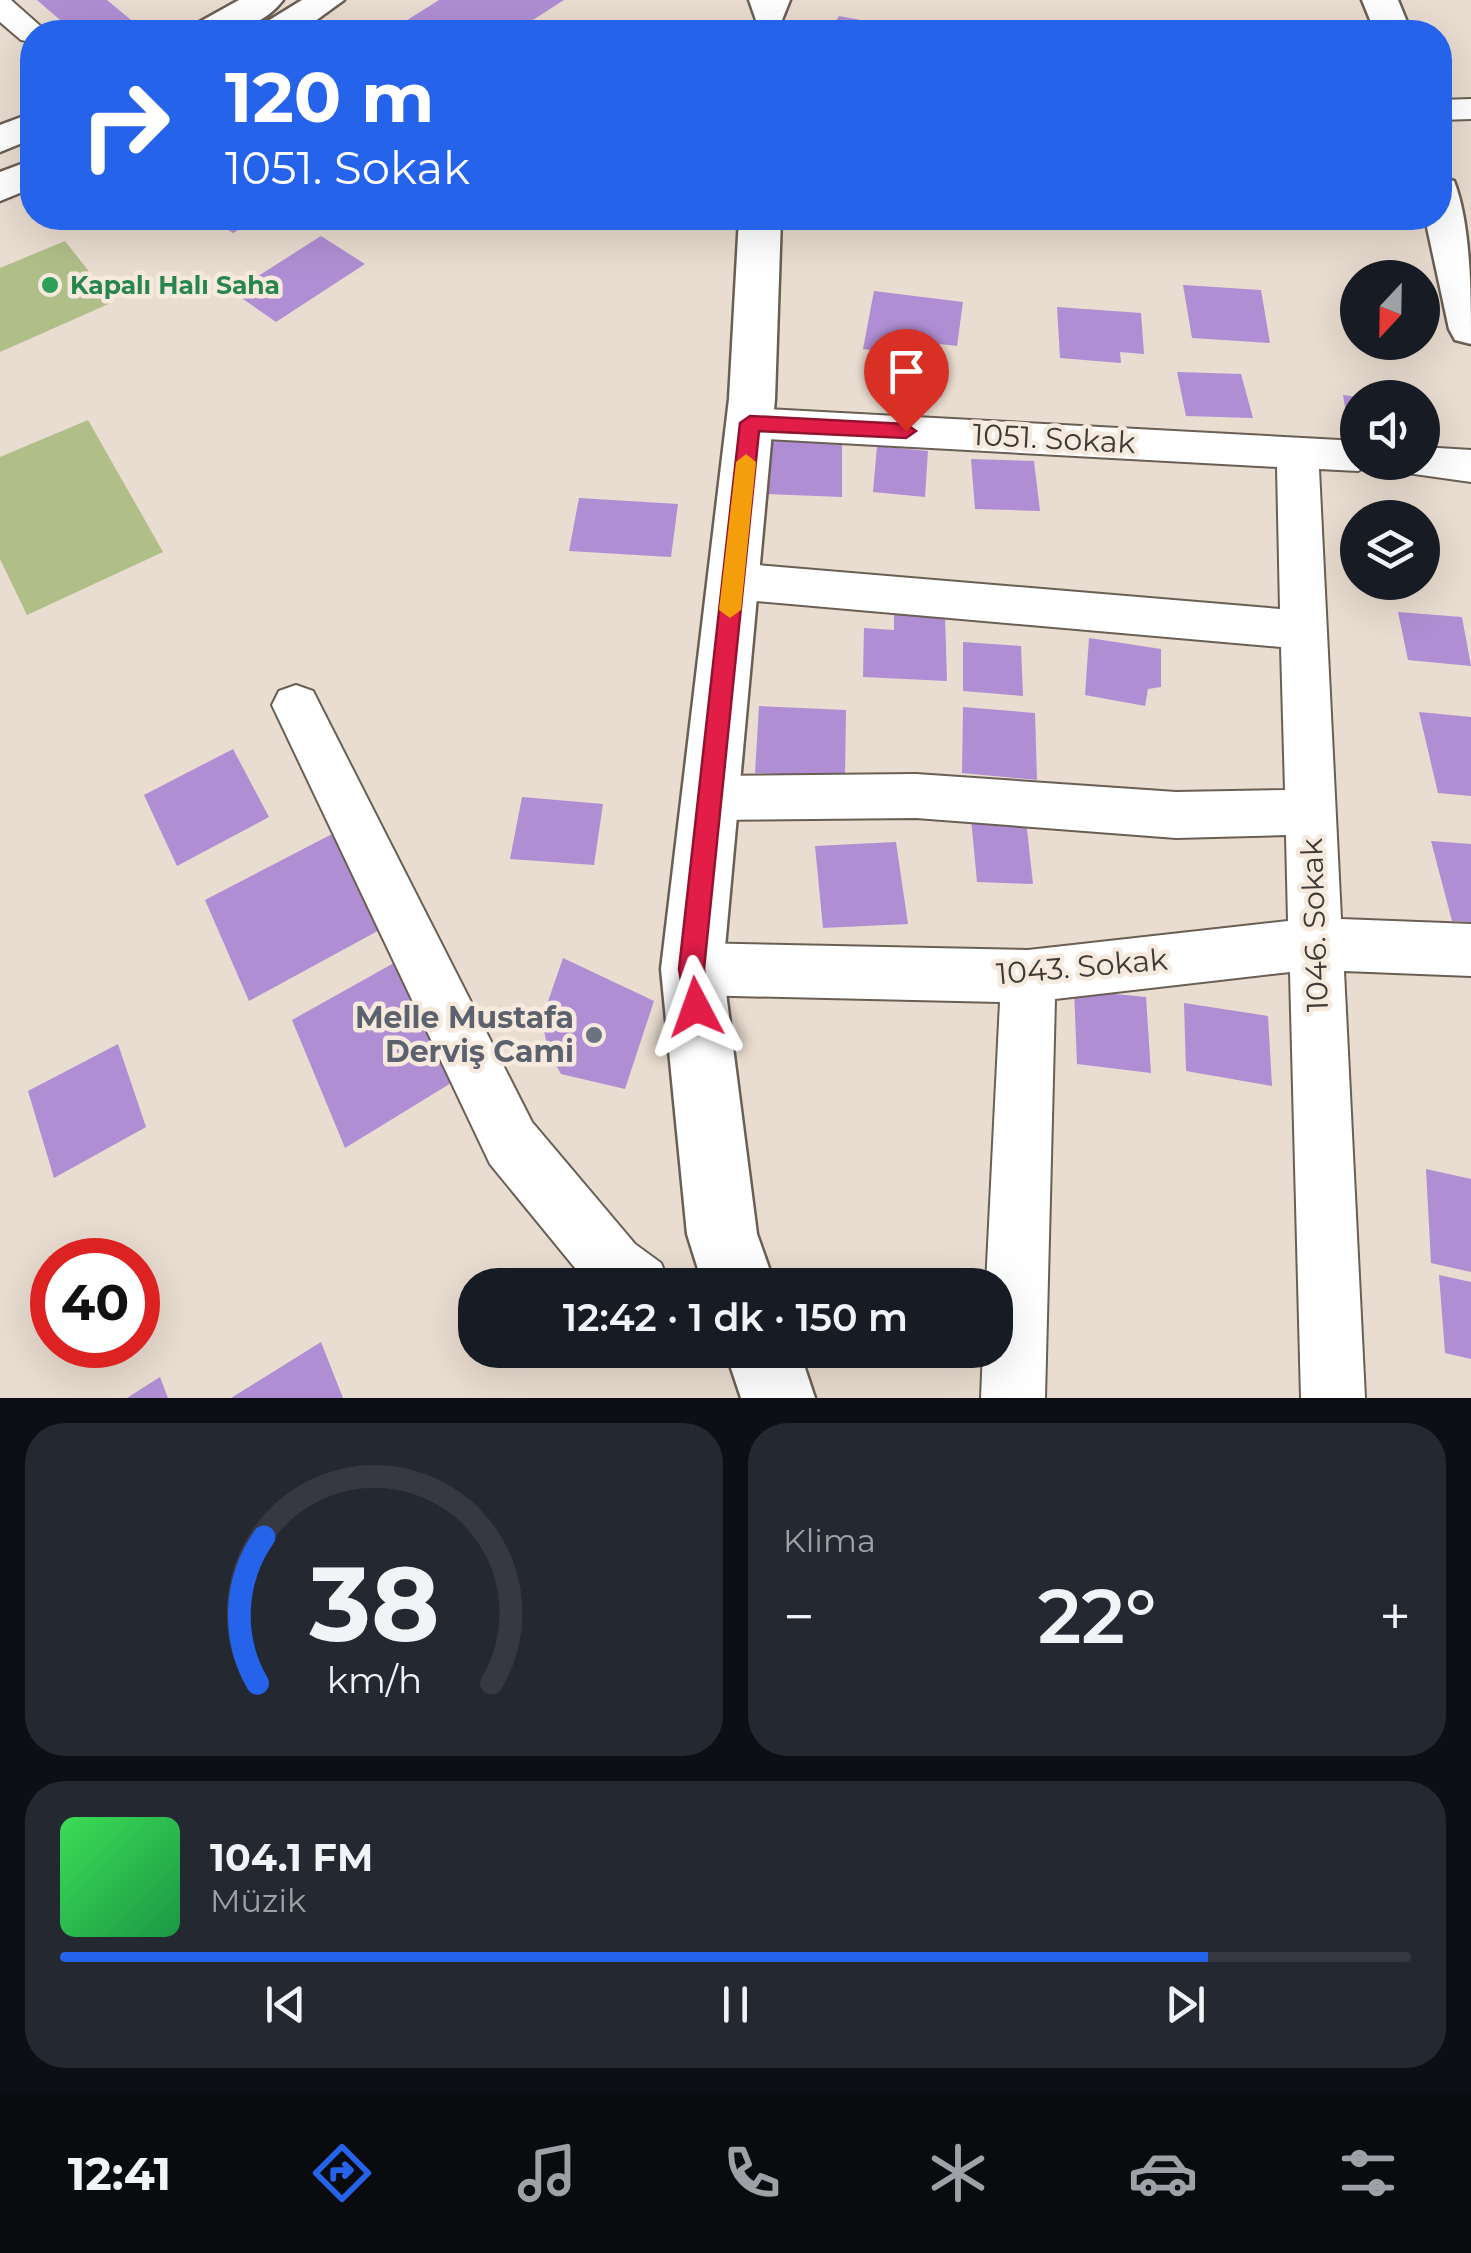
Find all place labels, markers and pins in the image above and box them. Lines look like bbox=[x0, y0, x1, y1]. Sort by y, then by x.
place label: Kapalı Halı Saha bbox=[70, 270, 280, 300]
marker: Kapalı Halı Saha bbox=[39, 274, 61, 296]
pin bbox=[864, 329, 949, 432]
place label: Melle Mustafa Derviş Cami bbox=[355, 999, 574, 1070]
marker: Melle Mustafa Derviş Cami bbox=[583, 1024, 605, 1046]

